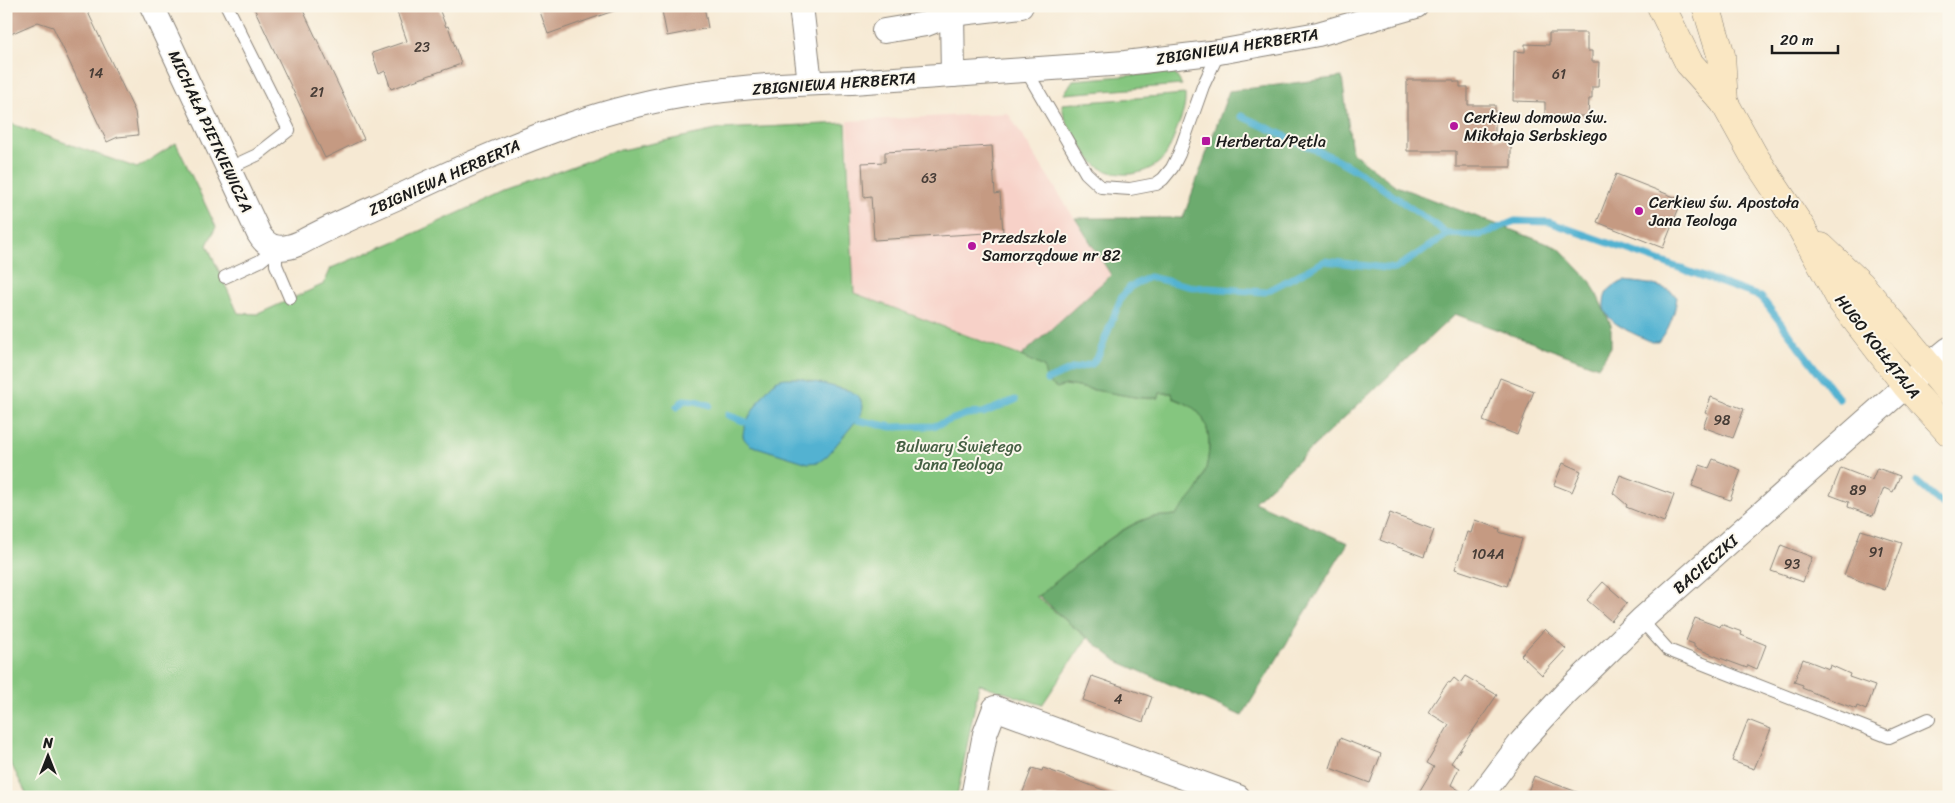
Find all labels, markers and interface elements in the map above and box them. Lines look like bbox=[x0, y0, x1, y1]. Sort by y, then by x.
street label: ZBIGNIEWA HERBERTA bbox=[1154, 19, 1320, 74]
scale bar bbox=[1772, 22, 1839, 54]
text: 20 m bbox=[1780, 27, 1814, 53]
house number: 23 bbox=[414, 35, 430, 60]
street label: MICHAŁA PIETKIEWICZA bbox=[160, 45, 261, 217]
house number: 14 bbox=[89, 61, 104, 86]
house number: 61 bbox=[1552, 62, 1566, 87]
street label: ZBIGNIEWA HERBERTA bbox=[751, 63, 917, 104]
house number: 21 bbox=[310, 80, 324, 105]
place label: Cerkiew domowa św. Mikołaja Serbskiego bbox=[1464, 103, 1608, 150]
marker: Cerkiew domowa św. Mikołaja Serbskiego bbox=[1448, 120, 1460, 132]
place label: Herberta/Pętla bbox=[1216, 127, 1326, 156]
street label: ZBIGNIEWA HERBERTA bbox=[363, 131, 525, 224]
marker: Herberta/Pętla bbox=[1200, 135, 1212, 147]
house number: 63 bbox=[921, 166, 937, 191]
place label: Cerkiew św. Apostoła Jana Teologa bbox=[1648, 188, 1799, 235]
marker: Cerkiew św. Apostoła Jana Teologa bbox=[1633, 205, 1645, 217]
place label: Przedszkole Samorządowe nr 82 bbox=[982, 223, 1121, 270]
marker: Przedszkole Samorządowe nr 82 bbox=[966, 240, 978, 252]
street label: HUGO KOŁŁĄTAJA bbox=[1827, 287, 1928, 405]
house number: 98 bbox=[1713, 408, 1731, 433]
park label: Bulwary Świętego Jana Teologa bbox=[896, 432, 1022, 479]
house number: 89 bbox=[1849, 478, 1867, 503]
street label: BACIECZKI bbox=[1666, 526, 1746, 601]
house number: 91 bbox=[1869, 540, 1883, 565]
house number: 104A bbox=[1472, 542, 1504, 567]
house number: 93 bbox=[1784, 552, 1800, 577]
house number: 4 bbox=[1114, 687, 1123, 712]
north arrow bbox=[22, 730, 72, 780]
text: N bbox=[42, 731, 53, 756]

